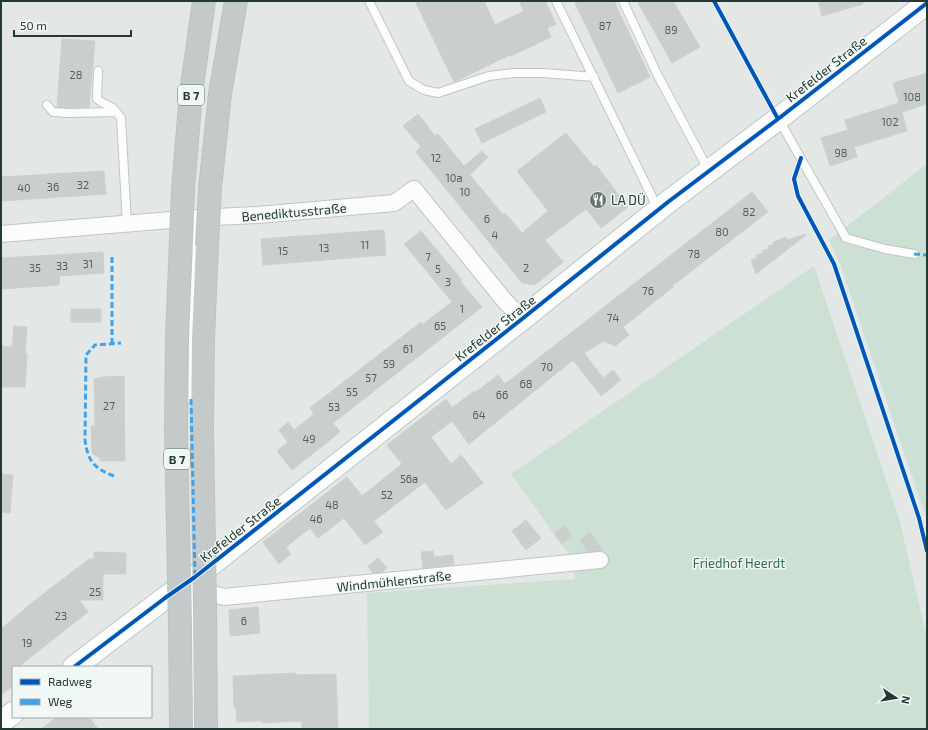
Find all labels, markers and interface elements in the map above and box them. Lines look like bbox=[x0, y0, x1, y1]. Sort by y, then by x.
scale bar bbox=[14, 12, 131, 38]
text: 50 m bbox=[20, 18, 47, 32]
house number: 87 bbox=[599, 19, 612, 32]
house number: 89 bbox=[665, 23, 677, 36]
street label: Krefelder Straße bbox=[782, 33, 870, 105]
house number: 28 bbox=[70, 68, 82, 81]
road number: B 7 bbox=[178, 85, 204, 105]
house number: 108 bbox=[903, 90, 921, 103]
house number: 102 bbox=[881, 115, 899, 128]
house number: 98 bbox=[835, 146, 847, 159]
house number: 12 bbox=[431, 151, 441, 164]
house number: 10a bbox=[445, 171, 463, 184]
house number: 32 bbox=[77, 178, 89, 191]
house number: 36 bbox=[47, 180, 59, 193]
house number: 40 bbox=[17, 181, 31, 194]
house number: 10 bbox=[459, 185, 471, 198]
restaurant icon: LA DÜ bbox=[588, 190, 608, 210]
place label: LA DÜ bbox=[611, 192, 646, 208]
street label: Benediktusstraße bbox=[241, 199, 347, 225]
house number: 82 bbox=[743, 205, 755, 218]
house number: 6 bbox=[484, 212, 490, 225]
house number: 80 bbox=[715, 225, 729, 238]
house number: 4 bbox=[492, 228, 499, 241]
house number: 11 bbox=[361, 238, 369, 251]
house number: 13 bbox=[319, 241, 329, 254]
house number: 15 bbox=[278, 244, 288, 257]
house number: 78 bbox=[688, 247, 700, 260]
house number: 7 bbox=[425, 250, 431, 263]
house number: 31 bbox=[83, 257, 93, 270]
house number: 33 bbox=[56, 259, 68, 272]
house number: 35 bbox=[29, 261, 41, 274]
house number: 2 bbox=[523, 261, 529, 274]
house number: 5 bbox=[435, 262, 441, 275]
house number: 3 bbox=[445, 275, 451, 288]
house number: 76 bbox=[642, 284, 654, 297]
street label: Krefelder Straße bbox=[451, 292, 539, 364]
house number: 1 bbox=[460, 302, 464, 315]
house number: 74 bbox=[607, 311, 619, 324]
house number: 65 bbox=[434, 319, 446, 332]
house number: 61 bbox=[403, 342, 413, 355]
house number: 59 bbox=[383, 357, 395, 370]
house number: 70 bbox=[541, 360, 553, 373]
house number: 57 bbox=[365, 371, 377, 384]
house number: 68 bbox=[520, 377, 532, 390]
house number: 55 bbox=[346, 385, 358, 398]
house number: 66 bbox=[496, 388, 508, 401]
house number: 27 bbox=[103, 399, 115, 412]
house number: 53 bbox=[328, 400, 340, 413]
house number: 64 bbox=[472, 408, 486, 421]
house number: 49 bbox=[302, 432, 316, 445]
road number: B 7 bbox=[164, 449, 190, 469]
house number: 56a bbox=[400, 472, 418, 485]
house number: 52 bbox=[381, 488, 393, 501]
street label: Krefelder Straße bbox=[196, 493, 284, 565]
house number: 48 bbox=[325, 498, 339, 511]
house number: 46 bbox=[309, 512, 323, 525]
park label: Friedhof Heerdt bbox=[693, 555, 785, 571]
street label: Windmühlenstraße bbox=[336, 567, 452, 595]
house number: 25 bbox=[89, 585, 101, 598]
house number: 23 bbox=[55, 609, 67, 622]
house number: 6 bbox=[241, 614, 247, 627]
house number: 19 bbox=[22, 636, 32, 649]
legend bbox=[12, 666, 152, 718]
text: Radweg bbox=[48, 674, 92, 688]
north arrow bbox=[876, 678, 916, 718]
text: Weg bbox=[48, 694, 73, 708]
text: N bbox=[899, 695, 913, 705]

